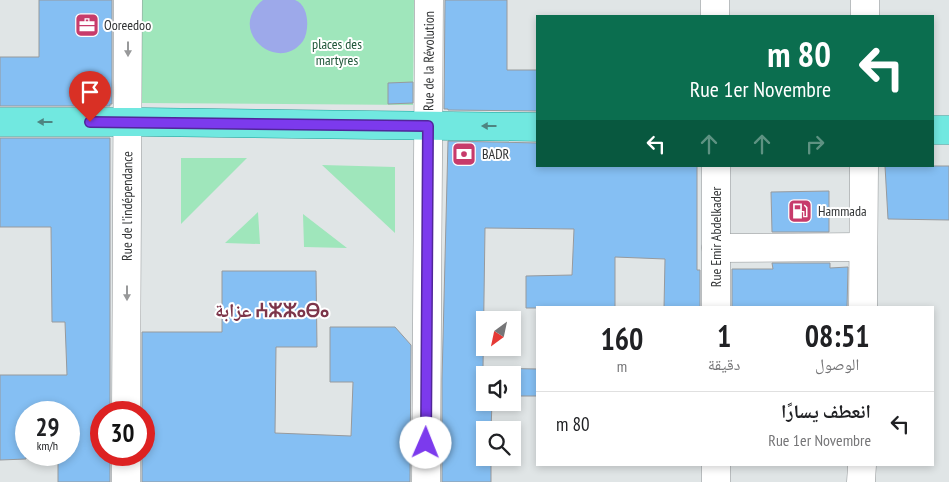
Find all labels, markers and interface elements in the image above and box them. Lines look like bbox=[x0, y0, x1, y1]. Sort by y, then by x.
street label: Rue de la Révolution bbox=[419, 11, 438, 111]
office icon: Ooreedoo bbox=[74, 12, 100, 38]
place label: Ooreedoo bbox=[104, 16, 151, 34]
text: 80 m bbox=[767, 31, 831, 77]
park label: places des martyres bbox=[312, 35, 362, 69]
icon: left bbox=[849, 35, 914, 100]
one-way arrow bbox=[125, 41, 133, 57]
pin bbox=[69, 71, 111, 122]
text: Rue 1er Novembre bbox=[690, 75, 831, 103]
icon: arrive bbox=[76, 78, 104, 106]
one-way arrow bbox=[37, 118, 53, 126]
one-way arrow bbox=[481, 122, 497, 130]
icon: left bbox=[642, 130, 670, 158]
icon: ahead bbox=[695, 130, 723, 158]
icon: ahead bbox=[748, 130, 776, 158]
icon: right bbox=[801, 130, 829, 158]
bank icon: BADR bbox=[451, 141, 477, 167]
place label: BADR bbox=[482, 145, 510, 163]
street label: Rue de l'indépendance bbox=[118, 151, 136, 261]
street label: Rue Emir Abdelkader bbox=[707, 187, 725, 287]
fuel station icon: Hammada bbox=[787, 198, 813, 224]
place label: Hammada bbox=[818, 202, 867, 220]
one-way arrow bbox=[123, 286, 131, 302]
district label: عزابة ⵄⵣⵣⴰⴱⴰ bbox=[215, 298, 329, 322]
north arrow bbox=[476, 311, 521, 356]
map controls bbox=[476, 311, 521, 466]
text: 1 bbox=[717, 316, 731, 355]
text: 08:51 bbox=[805, 316, 870, 355]
text: 160 bbox=[600, 319, 643, 358]
text: دقيقة bbox=[708, 354, 740, 374]
text: الوصول bbox=[815, 354, 859, 374]
text: m bbox=[617, 356, 627, 376]
button: sound bbox=[476, 366, 521, 411]
text: انعطف يسارًا bbox=[781, 399, 871, 423]
speed limit sign: 30 bbox=[90, 401, 155, 466]
icon: left bbox=[886, 410, 914, 438]
text: 29 bbox=[36, 411, 59, 443]
text: 80 m bbox=[556, 412, 590, 436]
position arrow bbox=[399, 416, 451, 468]
button: search bbox=[476, 421, 521, 466]
text: Rue 1er Novembre bbox=[768, 430, 871, 450]
text: km/h bbox=[37, 438, 58, 453]

